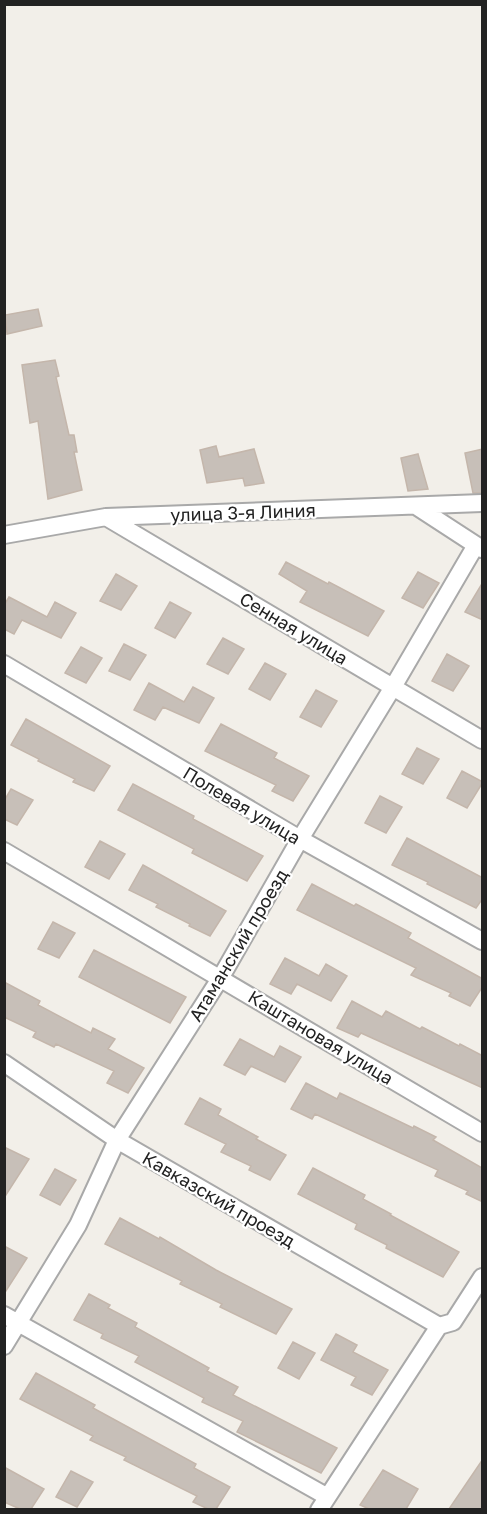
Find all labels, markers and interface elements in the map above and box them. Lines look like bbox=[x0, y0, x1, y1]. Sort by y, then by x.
street label: улица 3-я Линия bbox=[170, 498, 316, 526]
street label: Сенная улица bbox=[236, 587, 352, 669]
street label: Полевая улица bbox=[179, 761, 305, 849]
street label: Атаманский проезд bbox=[184, 865, 292, 1025]
street label: Каштановая улица bbox=[244, 985, 398, 1089]
street label: Кавказский проезд bbox=[139, 1146, 299, 1252]

